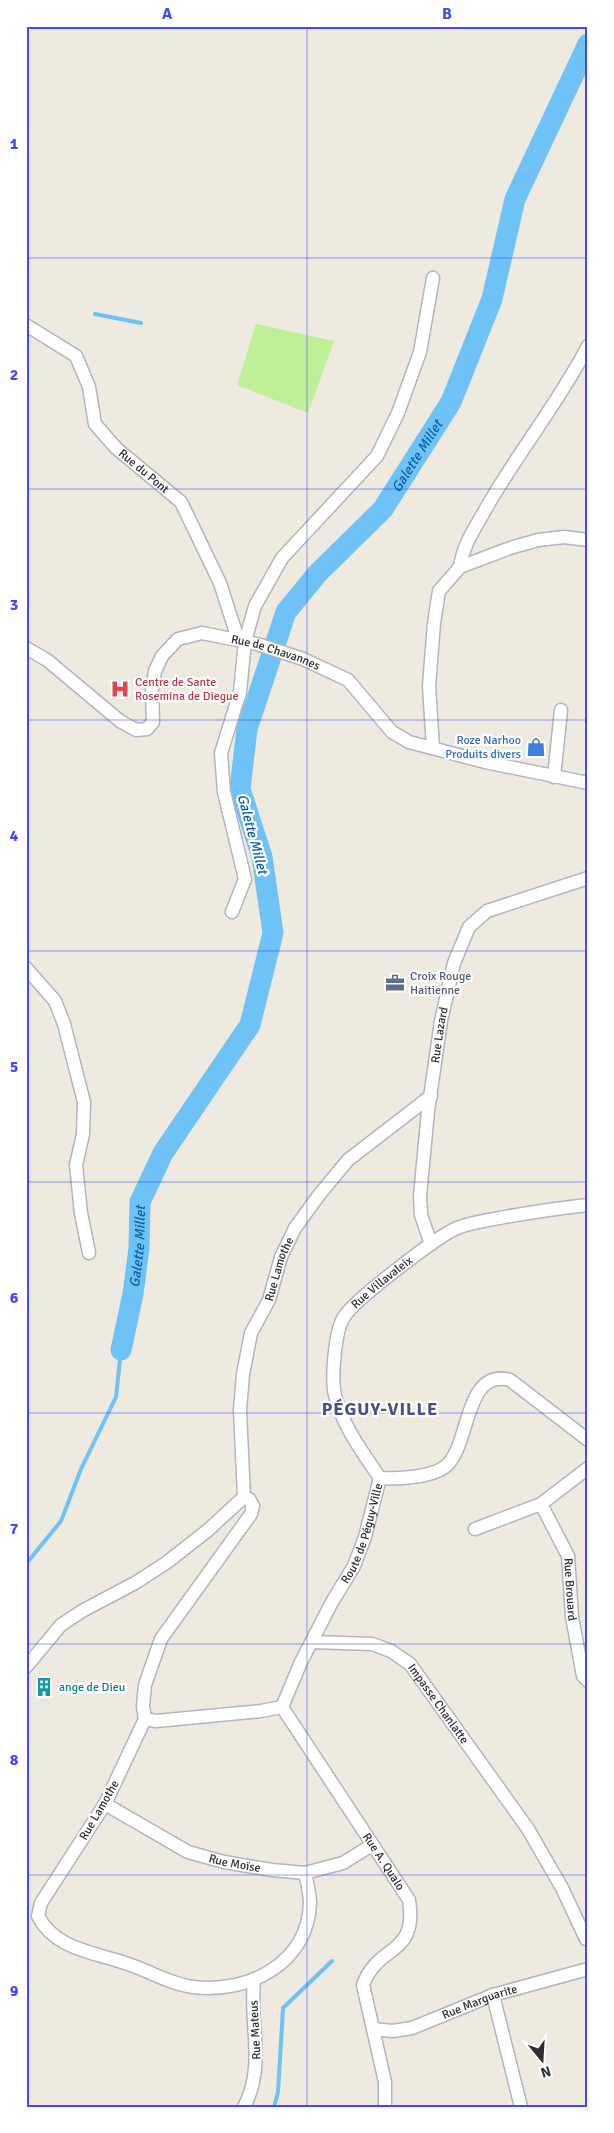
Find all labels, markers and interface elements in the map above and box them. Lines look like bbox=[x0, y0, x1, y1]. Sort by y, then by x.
text: A bbox=[162, 4, 173, 24]
text: B bbox=[442, 4, 452, 24]
text: 1 bbox=[10, 134, 19, 154]
text: 2 bbox=[10, 365, 18, 385]
water label: Galette Millet bbox=[388, 415, 447, 495]
street label: Rue du Pont bbox=[115, 446, 172, 497]
text: 3 bbox=[10, 595, 18, 615]
street label: Rue de Chavannes bbox=[230, 632, 322, 674]
place label: Centre de Sante Rosemina de Diegue bbox=[135, 675, 239, 704]
hospital icon: Centre de Sante Rosemina de Diegue bbox=[109, 678, 131, 700]
place label: Roze Narhoo Produits divers bbox=[445, 733, 521, 762]
shop icon: Roze Narhoo Produits divers bbox=[525, 736, 547, 758]
water label: Galette Millet bbox=[234, 792, 272, 878]
text: 4 bbox=[10, 826, 19, 846]
place label: Croix Rouge Haitienne bbox=[410, 969, 471, 998]
office icon: Croix Rouge Haitienne bbox=[384, 972, 406, 994]
street label: Rue Lazard bbox=[428, 1006, 452, 1064]
text: 5 bbox=[10, 1057, 18, 1077]
water label: Galette Millet bbox=[126, 1203, 149, 1288]
street label: Rue Lamothe bbox=[262, 1235, 297, 1303]
street label: Rue Villavaleix bbox=[348, 1253, 416, 1312]
text: 6 bbox=[10, 1288, 19, 1308]
district label: PÉGUY-VILLE bbox=[322, 1398, 438, 1420]
street label: Route de Péguy-Ville bbox=[338, 1482, 386, 1587]
text: 7 bbox=[10, 1519, 19, 1539]
street label: Rue Brouard bbox=[560, 1557, 580, 1622]
street label: Impasse Chanlatte bbox=[404, 1661, 472, 1747]
building icon: ange de Dieu bbox=[33, 1676, 55, 1698]
place label: ange de Dieu bbox=[59, 1680, 125, 1695]
text: 8 bbox=[10, 1750, 19, 1770]
street label: Rue Lamothe bbox=[76, 1778, 123, 1843]
street label: Rue A. Qualo bbox=[359, 1830, 408, 1893]
street label: Rue Moïse bbox=[207, 1851, 262, 1876]
text: 9 bbox=[10, 1981, 19, 2001]
street label: Rue Marguarite bbox=[440, 1982, 519, 2023]
street label: Rue Mateus bbox=[246, 2000, 265, 2060]
north arrow bbox=[516, 2036, 566, 2086]
text: N bbox=[539, 2062, 553, 2081]

